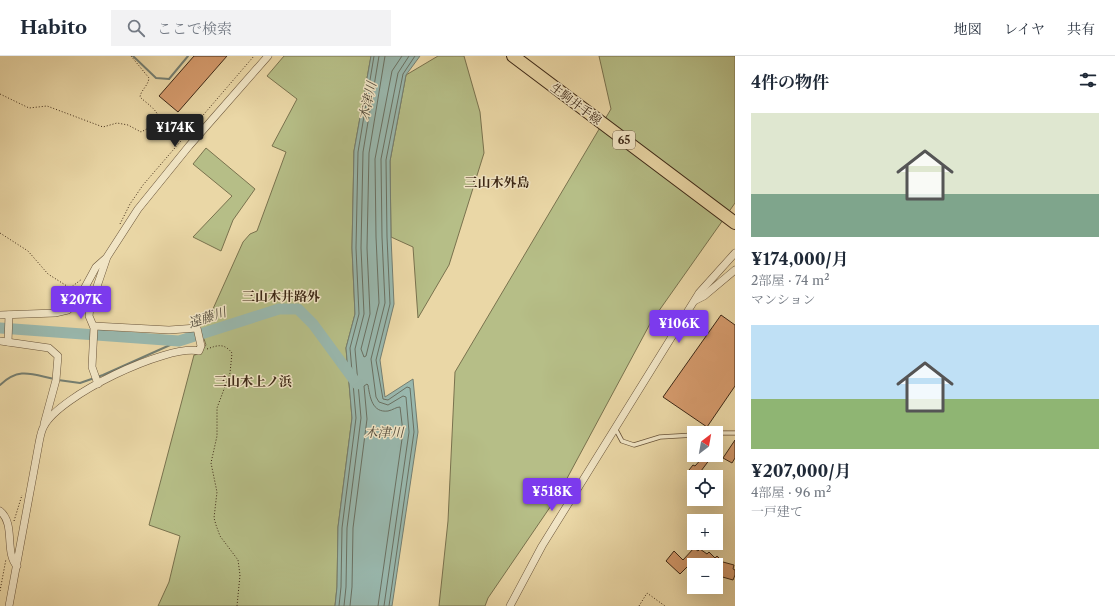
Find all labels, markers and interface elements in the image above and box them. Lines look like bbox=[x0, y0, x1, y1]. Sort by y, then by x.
search box bbox=[111, 10, 391, 46]
text: Habito bbox=[20, 16, 87, 39]
icon: search bbox=[125, 17, 147, 39]
text: ここで検索 bbox=[157, 19, 232, 38]
text: 地図 bbox=[954, 20, 982, 38]
text: レイヤ bbox=[1004, 20, 1045, 38]
text: 共有 bbox=[1067, 20, 1095, 38]
icon: filters bbox=[1077, 69, 1099, 91]
text: 4件の物件 bbox=[751, 72, 829, 92]
water label: 木津川 bbox=[355, 78, 380, 122]
street label: 生駒井手線 bbox=[548, 80, 605, 128]
pin: ¥174K bbox=[147, 114, 203, 148]
text: ¥174K bbox=[155, 119, 195, 135]
road number: 65 bbox=[613, 131, 635, 149]
icon: home bbox=[889, 139, 961, 211]
district label: 三山木外島 bbox=[464, 174, 530, 190]
text: ¥174,000/月 bbox=[751, 249, 849, 269]
text: 2部屋 · 74 m² bbox=[751, 272, 829, 288]
pin: ¥207K bbox=[53, 286, 109, 320]
district label: 三山木井路外 bbox=[242, 288, 320, 304]
text: ¥207K bbox=[60, 291, 102, 307]
text: マンション bbox=[751, 291, 815, 307]
water label: 遠藤川 bbox=[186, 303, 230, 331]
pin: ¥106K bbox=[651, 310, 707, 344]
text: ¥106K bbox=[658, 315, 700, 331]
icon: home bbox=[889, 351, 961, 423]
district label: 三山木上ノ浜 bbox=[214, 373, 292, 389]
water label: 木津川 bbox=[364, 424, 405, 440]
north arrow bbox=[687, 426, 723, 462]
map controls bbox=[687, 426, 723, 594]
text: ¥207,000/月 bbox=[751, 461, 852, 481]
button: locate bbox=[687, 470, 723, 506]
pin: ¥518K bbox=[524, 478, 580, 512]
text: ¥518K bbox=[532, 483, 572, 499]
text: 4部屋 · 96 m² bbox=[751, 484, 831, 500]
text: 一戸建て bbox=[751, 503, 803, 519]
button: + bbox=[687, 514, 723, 550]
button: − bbox=[687, 558, 723, 594]

